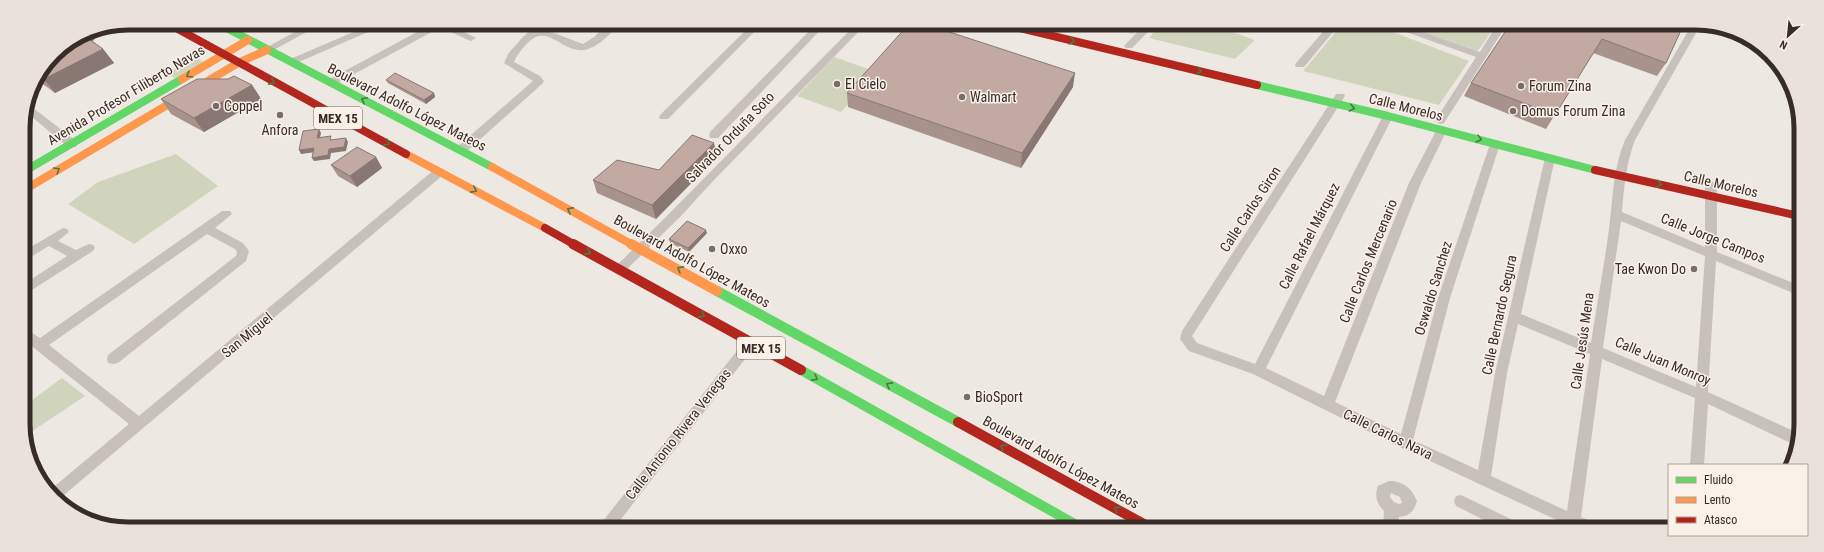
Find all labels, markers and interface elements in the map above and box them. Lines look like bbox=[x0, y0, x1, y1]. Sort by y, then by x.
north arrow bbox=[1768, 16, 1808, 56]
one-way arrow bbox=[1069, 36, 1076, 44]
text: N bbox=[1778, 37, 1790, 52]
street label: Avenida Profesor Filiberto Navas bbox=[44, 42, 208, 148]
street label: Boulevard Adolfo López Mateos bbox=[325, 60, 489, 154]
one-way arrow bbox=[1195, 66, 1202, 75]
one-way arrow bbox=[186, 70, 193, 77]
place label: El Cielo bbox=[845, 76, 886, 92]
one-way arrow bbox=[268, 77, 275, 84]
place label: Forum Zina bbox=[1529, 78, 1591, 94]
marker: El Cielo bbox=[832, 79, 842, 89]
marker: Forum Zina bbox=[1516, 81, 1526, 91]
street label: Salvador Orduña Soto bbox=[683, 88, 777, 186]
place label: Walmart bbox=[970, 89, 1016, 105]
street label: Calle Morelos bbox=[1367, 90, 1445, 124]
marker: Walmart bbox=[957, 92, 967, 102]
one-way arrow bbox=[361, 97, 368, 105]
place label: Coppel bbox=[224, 98, 263, 114]
marker: Coppel bbox=[211, 101, 221, 111]
one-way arrow bbox=[1349, 103, 1356, 112]
place label: Domus Forum Zina bbox=[1521, 103, 1625, 119]
marker: Domus Forum Zina bbox=[1508, 106, 1518, 116]
road number: MEX 15 bbox=[314, 107, 362, 129]
marker: Anfora bbox=[275, 110, 285, 120]
place label: Anfora bbox=[261, 122, 299, 138]
one-way arrow bbox=[1475, 135, 1482, 143]
one-way arrow bbox=[382, 139, 390, 146]
street label: Calle Carlos Giron bbox=[1216, 163, 1284, 255]
one-way arrow bbox=[53, 168, 60, 175]
street label: Calle Morelos bbox=[1682, 168, 1760, 200]
street label: Calle Rafael Márquez bbox=[1275, 180, 1343, 292]
one-way arrow bbox=[1655, 180, 1662, 188]
one-way arrow bbox=[469, 186, 477, 193]
street label: Calle Carlos Mercenario bbox=[1336, 197, 1400, 325]
one-way arrow bbox=[567, 207, 575, 215]
street label: Calle Jorge Campos bbox=[1659, 210, 1767, 266]
street label: Boulevard Adolfo López Mateos bbox=[611, 211, 773, 311]
street label: Oswaldo Sanchez bbox=[1411, 239, 1455, 337]
place label: Oxxo bbox=[720, 241, 748, 257]
marker: Oxxo bbox=[707, 244, 717, 254]
one-way arrow bbox=[584, 248, 591, 255]
street label: Calle Bernardo Segura bbox=[1478, 254, 1520, 376]
place label: Tae Kwon Do bbox=[1615, 261, 1686, 277]
marker: Tae Kwon Do bbox=[1689, 264, 1699, 274]
one-way arrow bbox=[677, 266, 684, 273]
street label: Calle Jesús Mena bbox=[1567, 292, 1597, 390]
street label: San Miguel bbox=[218, 309, 276, 361]
one-way arrow bbox=[698, 310, 705, 318]
street label: Calle Juan Monroy bbox=[1613, 334, 1713, 388]
road number: MEX 15 bbox=[737, 337, 785, 359]
street label: Calle Antonio Rivera Venegas bbox=[622, 365, 734, 503]
one-way arrow bbox=[811, 374, 818, 381]
one-way arrow bbox=[886, 382, 893, 389]
place label: BioSport bbox=[975, 389, 1023, 405]
marker: BioSport bbox=[962, 392, 972, 402]
street label: Calle Carlos Nava bbox=[1341, 405, 1435, 463]
street label: Boulevard Adolfo López Mateos bbox=[980, 412, 1142, 512]
one-way arrow bbox=[1000, 444, 1007, 452]
legend bbox=[1668, 464, 1808, 536]
text: Fluido bbox=[1704, 473, 1733, 487]
text: Lento bbox=[1704, 493, 1731, 507]
one-way arrow bbox=[1114, 506, 1121, 514]
text: Atasco bbox=[1704, 513, 1737, 527]

